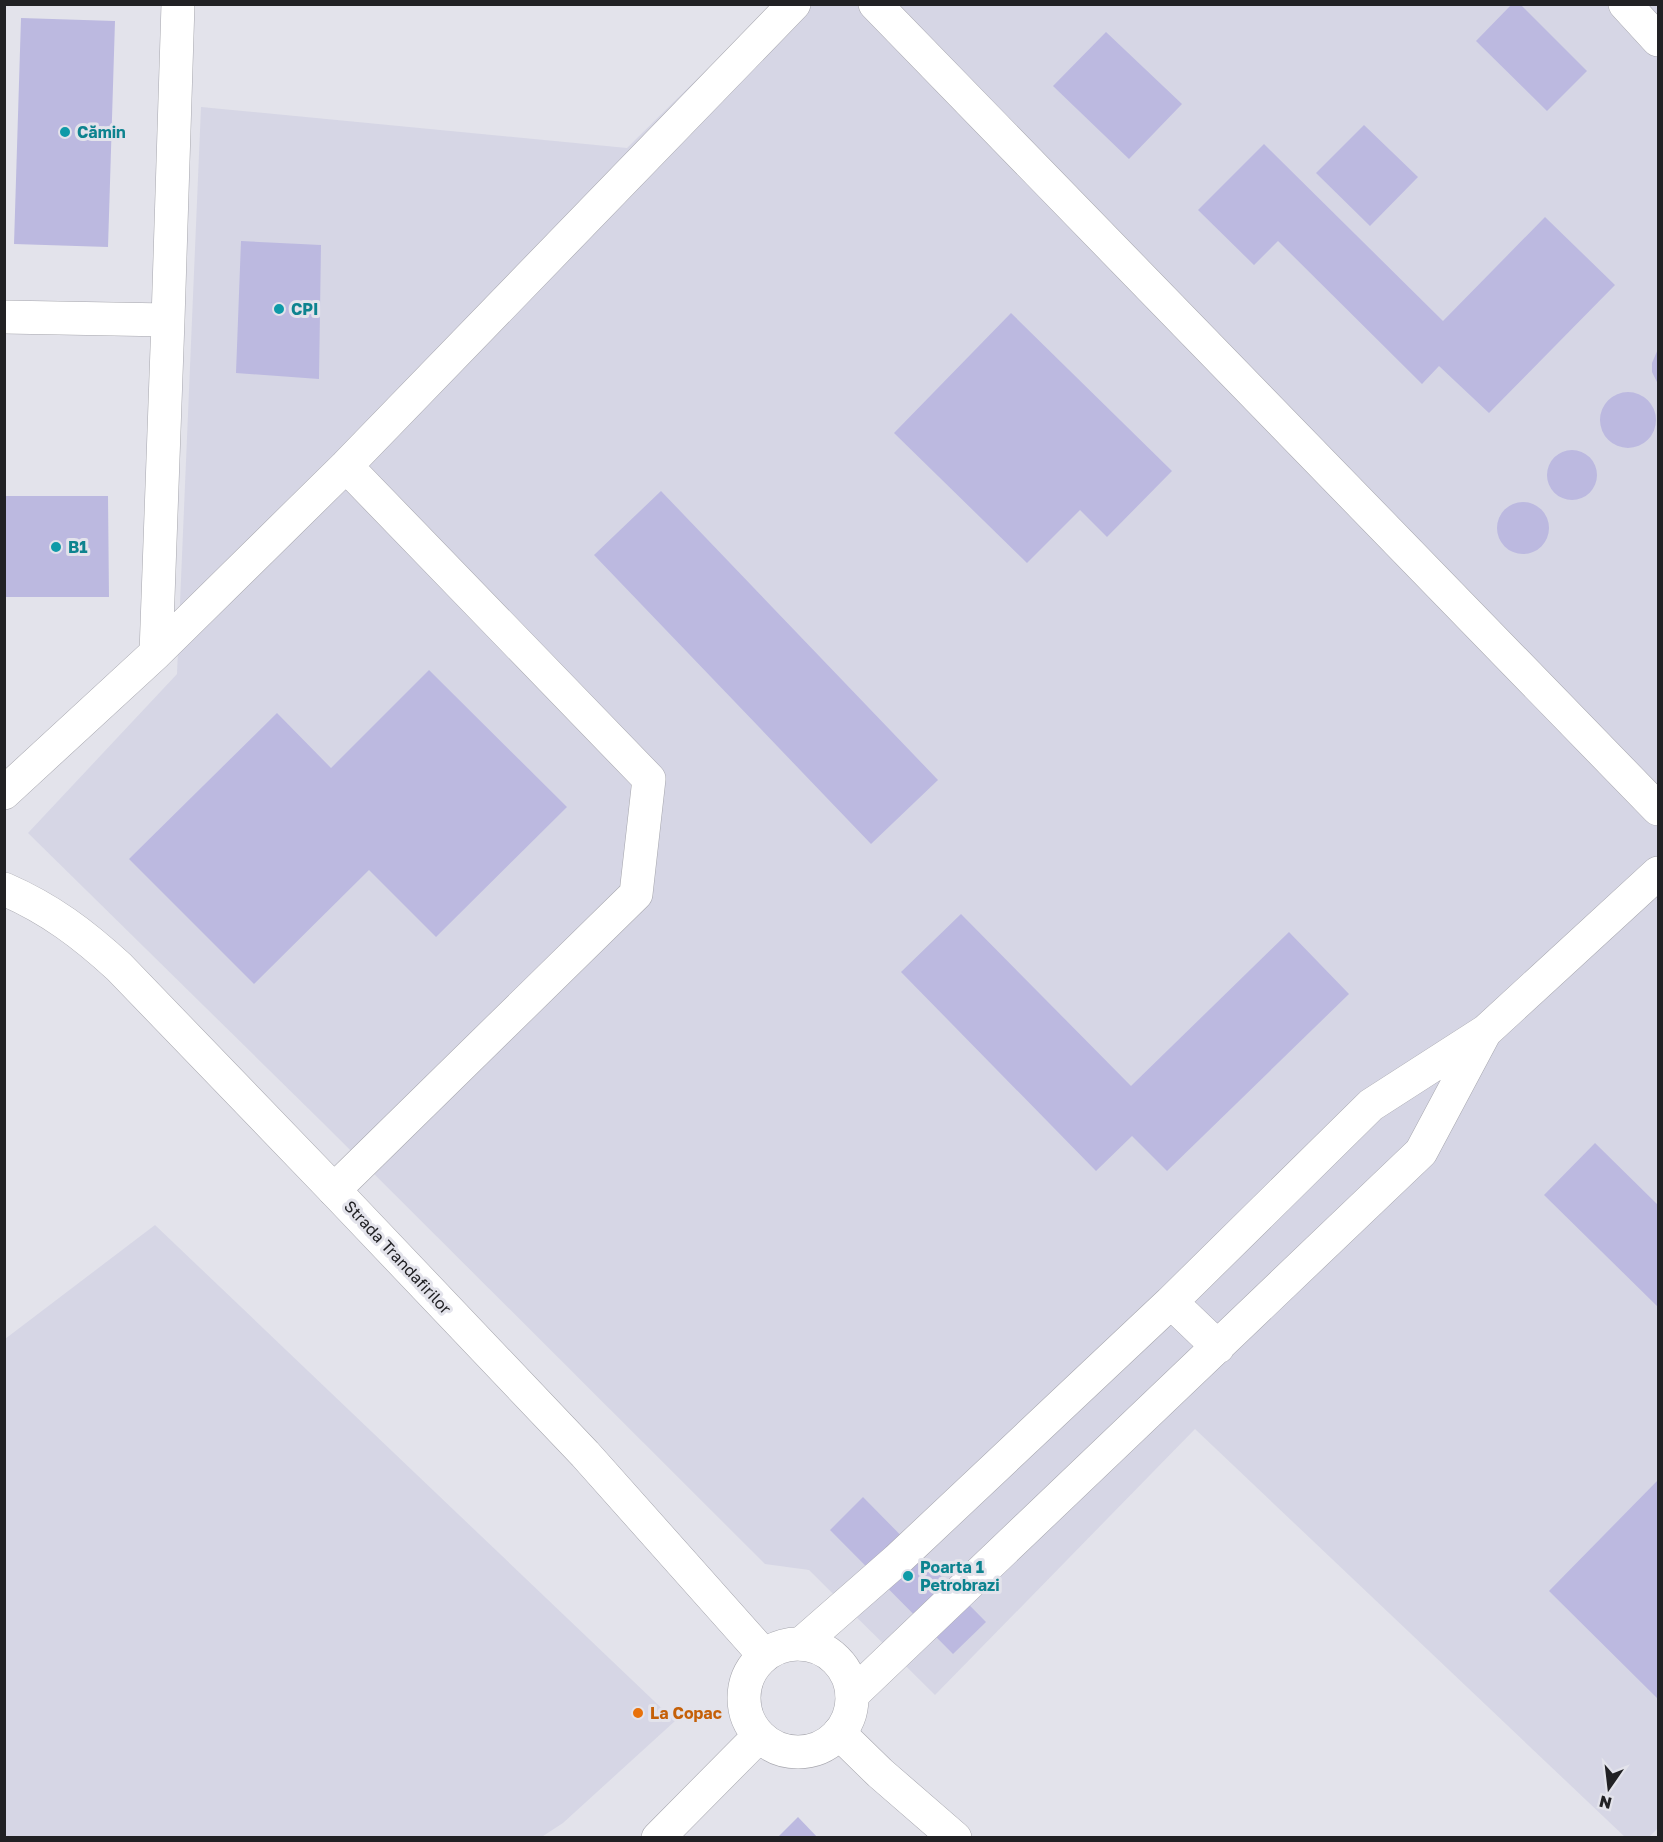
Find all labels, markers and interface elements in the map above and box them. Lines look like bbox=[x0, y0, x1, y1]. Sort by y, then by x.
place label: Cămin bbox=[77, 122, 126, 142]
marker: Cămin bbox=[58, 125, 72, 139]
place label: CPI bbox=[291, 299, 319, 319]
marker: CPI bbox=[272, 302, 286, 316]
place label: B1 bbox=[68, 537, 88, 557]
marker: B1 bbox=[49, 540, 63, 554]
street label: Strada Trandafirilor bbox=[340, 1196, 456, 1318]
place label: Poarta 1 Petrobrazi bbox=[920, 1557, 1000, 1595]
marker: Poarta 1 Petrobrazi bbox=[901, 1569, 915, 1583]
place label: La Copac bbox=[650, 1703, 722, 1723]
marker: La Copac bbox=[631, 1706, 645, 1720]
north arrow bbox=[1579, 1758, 1639, 1818]
text: N bbox=[1597, 1791, 1614, 1814]

